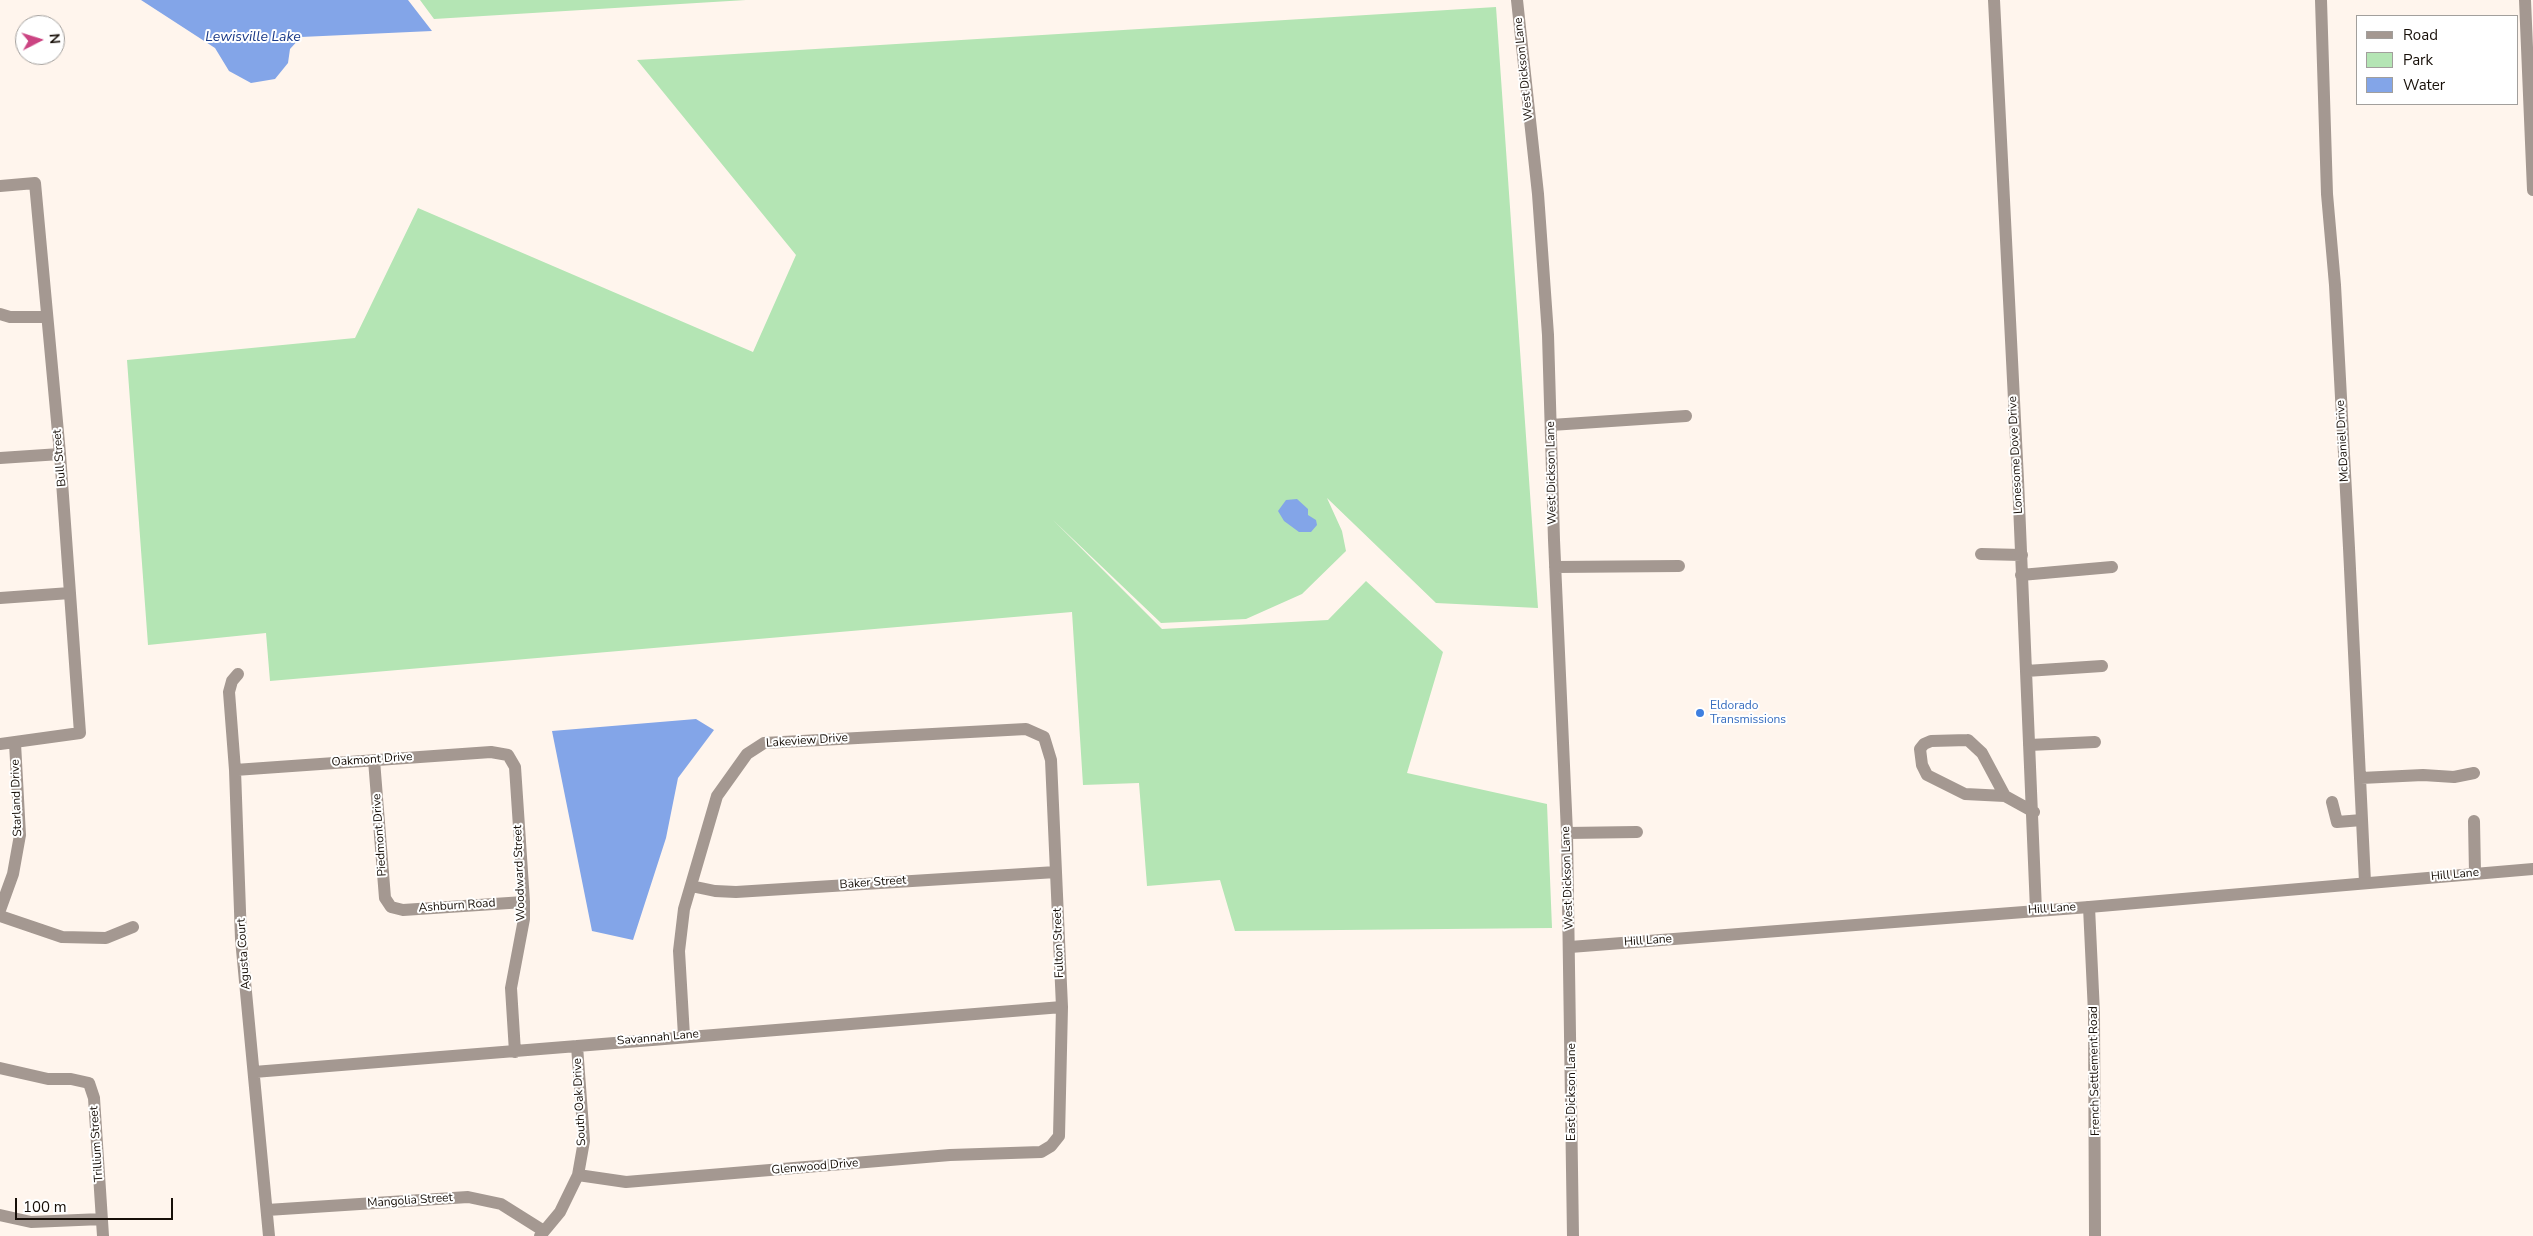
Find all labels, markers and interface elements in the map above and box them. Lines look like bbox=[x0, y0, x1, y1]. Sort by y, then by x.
north arrow bbox=[15, 15, 65, 65]
legend bbox=[2356, 15, 2518, 105]
street label: West Dickson Lane bbox=[1511, 17, 1537, 121]
text: Road bbox=[2403, 25, 2438, 45]
water label: Lewisville Lake bbox=[205, 30, 301, 46]
text: N bbox=[45, 33, 64, 45]
text: Park bbox=[2403, 50, 2433, 70]
text: Water bbox=[2403, 75, 2445, 95]
street label: Lonesome Dove Drive bbox=[2006, 396, 2026, 514]
street label: McDaniel Drive bbox=[2334, 400, 2352, 482]
street label: West Dickson Lane bbox=[1544, 421, 1560, 525]
street label: Bull Street bbox=[50, 429, 70, 487]
place label: Eldorado Transmissions bbox=[1710, 699, 1786, 727]
marker: Eldorado Transmissions bbox=[1694, 707, 1706, 719]
street label: Lakeview Drive bbox=[766, 731, 848, 751]
street label: Oakmont Drive bbox=[331, 750, 413, 770]
street label: Starland Drive bbox=[8, 759, 26, 837]
street label: Piedmont Drive bbox=[370, 793, 390, 877]
street label: Woodward Street bbox=[511, 825, 529, 921]
street label: West Dickson Lane bbox=[1559, 826, 1577, 930]
street label: Hill Lane bbox=[2430, 866, 2480, 884]
street label: Baker Street bbox=[839, 873, 907, 893]
street label: Ashburn Road bbox=[418, 896, 496, 916]
street label: Hill Lane bbox=[2027, 900, 2077, 918]
street label: Fulton Street bbox=[1051, 908, 1067, 978]
street label: Agusta Court bbox=[234, 918, 254, 990]
street label: Hill Lane bbox=[1623, 932, 1673, 950]
street label: French Settlement Road bbox=[2087, 1006, 2103, 1136]
street label: Savannah Lane bbox=[616, 1027, 700, 1049]
street label: East Dickson Lane bbox=[1565, 1043, 1579, 1141]
street label: South Oak Drive bbox=[571, 1058, 589, 1146]
street label: Trillium Street bbox=[87, 1106, 107, 1182]
street label: Glenwood Drive bbox=[771, 1156, 859, 1178]
scale bar bbox=[18, 1188, 175, 1220]
street label: Mangolia Street bbox=[367, 1191, 453, 1211]
text: 100 m bbox=[23, 1197, 67, 1217]

